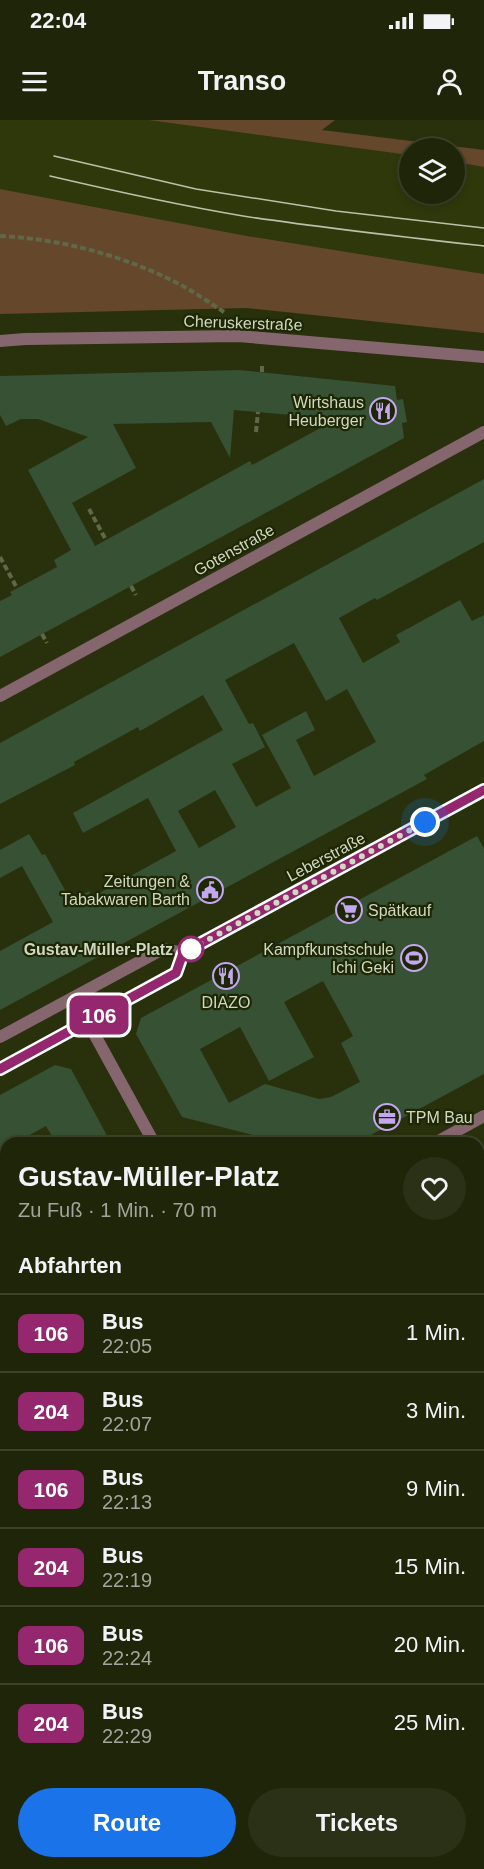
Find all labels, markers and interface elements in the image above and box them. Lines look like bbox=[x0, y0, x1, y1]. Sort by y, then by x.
text: 22:04 bbox=[30, 8, 86, 33]
icon: menu bbox=[18, 65, 51, 98]
icon: person bbox=[433, 65, 466, 98]
text: Transo bbox=[198, 66, 286, 96]
map controls bbox=[399, 138, 465, 204]
button: layers bbox=[399, 138, 465, 204]
street label: Cheruskerstraße bbox=[183, 312, 303, 334]
place label: Wirtshaus Heuberger bbox=[288, 394, 365, 429]
restaurant icon: Wirtshaus Heuberger bbox=[368, 396, 398, 426]
street label: Gotenstraße bbox=[191, 521, 277, 579]
your location bbox=[410, 807, 440, 837]
street label: Leberstraße bbox=[284, 829, 368, 885]
place label: Zeitungen & Tabakwaren Barth bbox=[61, 873, 190, 908]
public building icon: Zeitungen & Tabakwaren Barth bbox=[195, 875, 225, 905]
supermarket icon: Spätkauf bbox=[334, 895, 364, 925]
place label: Spätkauf bbox=[368, 902, 432, 919]
marker: Gustav-Müller-Platz bbox=[178, 936, 204, 962]
place label: Gustav-Müller-Platz bbox=[24, 941, 173, 958]
place label: Kampfkunstschule Ichi Geki bbox=[263, 941, 394, 976]
sports icon: Kampfkunstschule Ichi Geki bbox=[399, 943, 429, 973]
restaurant icon: DIAZO bbox=[211, 961, 241, 991]
place label: DIAZO bbox=[202, 994, 250, 1011]
line badge: 106 bbox=[64, 996, 134, 1034]
text: 106 bbox=[81, 1004, 117, 1027]
office icon: TPM Bau bbox=[372, 1102, 402, 1132]
place label: TPM Bau bbox=[406, 1109, 473, 1126]
button: heart bbox=[403, 1157, 466, 1220]
text: Gustav-Müller-Platz bbox=[18, 1161, 279, 1192]
text: Zu Fuß · 1 Min. · 70 m bbox=[18, 1199, 217, 1221]
text: Abfahrten bbox=[18, 1253, 122, 1278]
text: Bus bbox=[102, 1309, 144, 1334]
text: 1 Min. bbox=[406, 1320, 466, 1345]
text: 106 bbox=[33, 1322, 69, 1345]
text: 22:05 bbox=[102, 1335, 152, 1357]
text: Bus bbox=[102, 1387, 144, 1412]
text: 3 Min. bbox=[406, 1398, 466, 1423]
text: 204 bbox=[33, 1400, 69, 1423]
text: 22:07 bbox=[102, 1413, 152, 1435]
text: Bus bbox=[102, 1465, 144, 1490]
text: 9 Min. bbox=[406, 1476, 466, 1501]
text: 106 bbox=[33, 1478, 69, 1501]
text: 22:13 bbox=[102, 1491, 152, 1513]
text: Bus bbox=[102, 1543, 144, 1568]
text: 15 Min. bbox=[394, 1554, 466, 1579]
text: 204 bbox=[33, 1556, 69, 1579]
text: 22:19 bbox=[102, 1569, 152, 1591]
text: Bus bbox=[102, 1621, 144, 1646]
text: 20 Min. bbox=[394, 1632, 466, 1657]
text: 106 bbox=[33, 1634, 69, 1657]
text: 22:24 bbox=[102, 1647, 152, 1669]
text: Bus bbox=[102, 1699, 144, 1724]
text: 25 Min. bbox=[394, 1710, 466, 1735]
text: 204 bbox=[33, 1712, 69, 1735]
text: 22:29 bbox=[102, 1725, 152, 1747]
button: Route bbox=[18, 1788, 236, 1857]
button: Tickets bbox=[248, 1788, 466, 1857]

